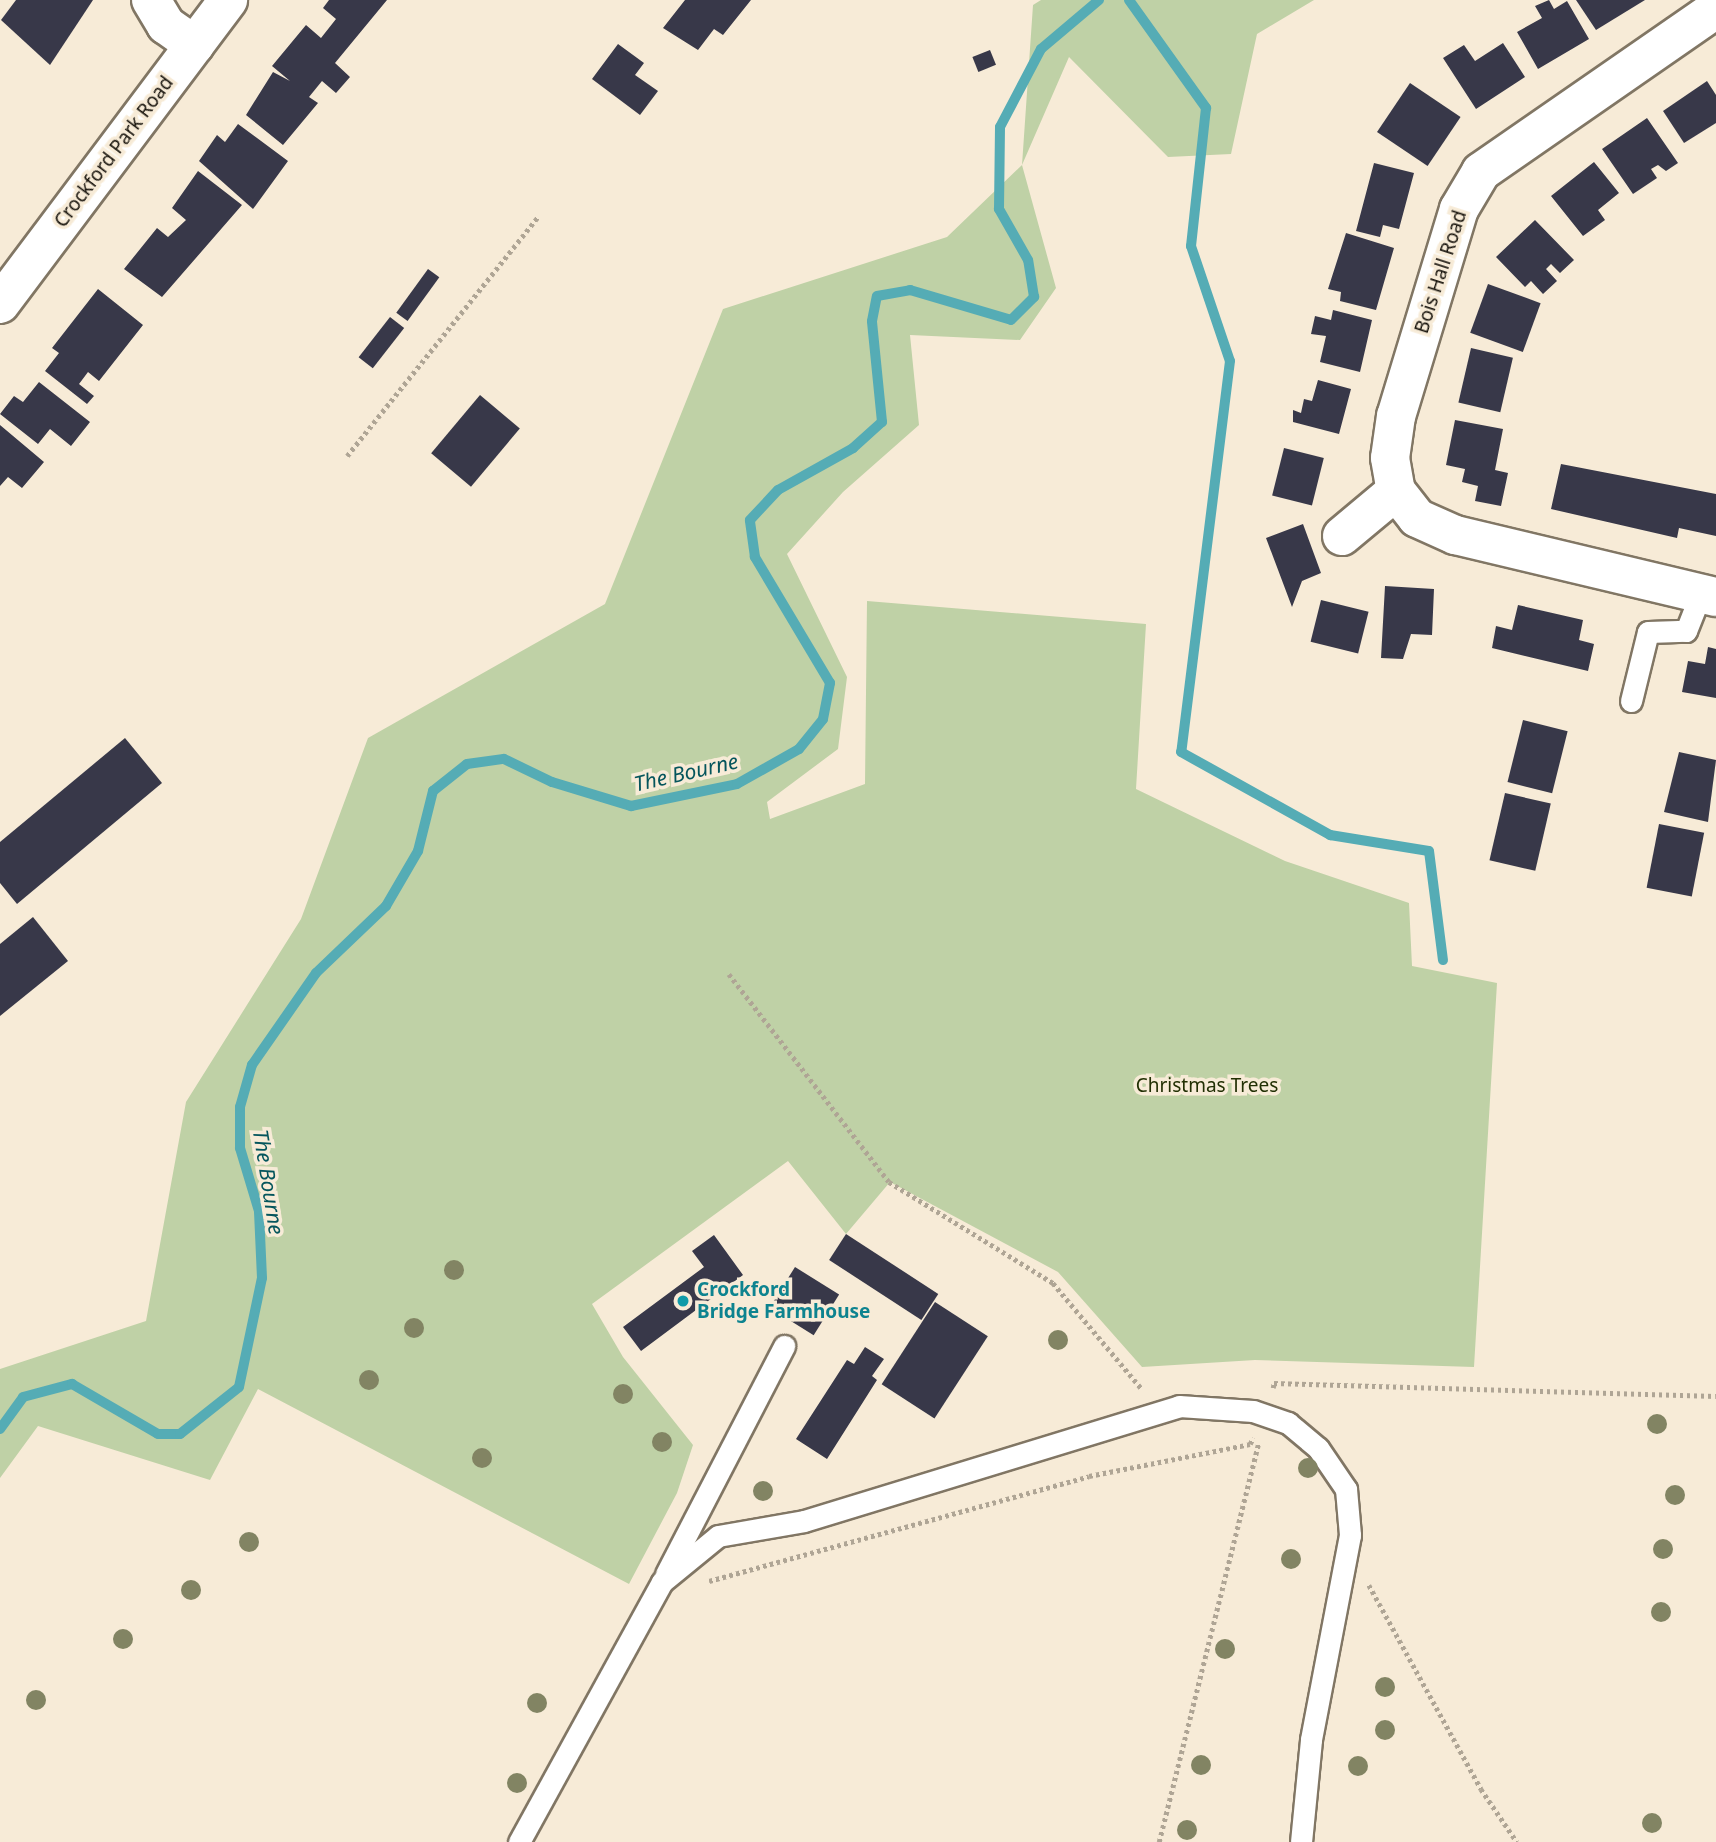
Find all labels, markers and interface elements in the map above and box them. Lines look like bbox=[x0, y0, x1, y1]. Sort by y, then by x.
street label: Crockford Park Road bbox=[50, 72, 178, 232]
street label: Bois Hall Road bbox=[1410, 208, 1472, 336]
water label: The Bourne bbox=[631, 748, 741, 796]
park label: Christmas Trees bbox=[1136, 1075, 1278, 1097]
water label: The Bourne bbox=[248, 1128, 290, 1236]
place label: Crockford Bridge Farmhouse bbox=[697, 1279, 870, 1323]
marker: Crockford Bridge Farmhouse bbox=[675, 1293, 691, 1309]

